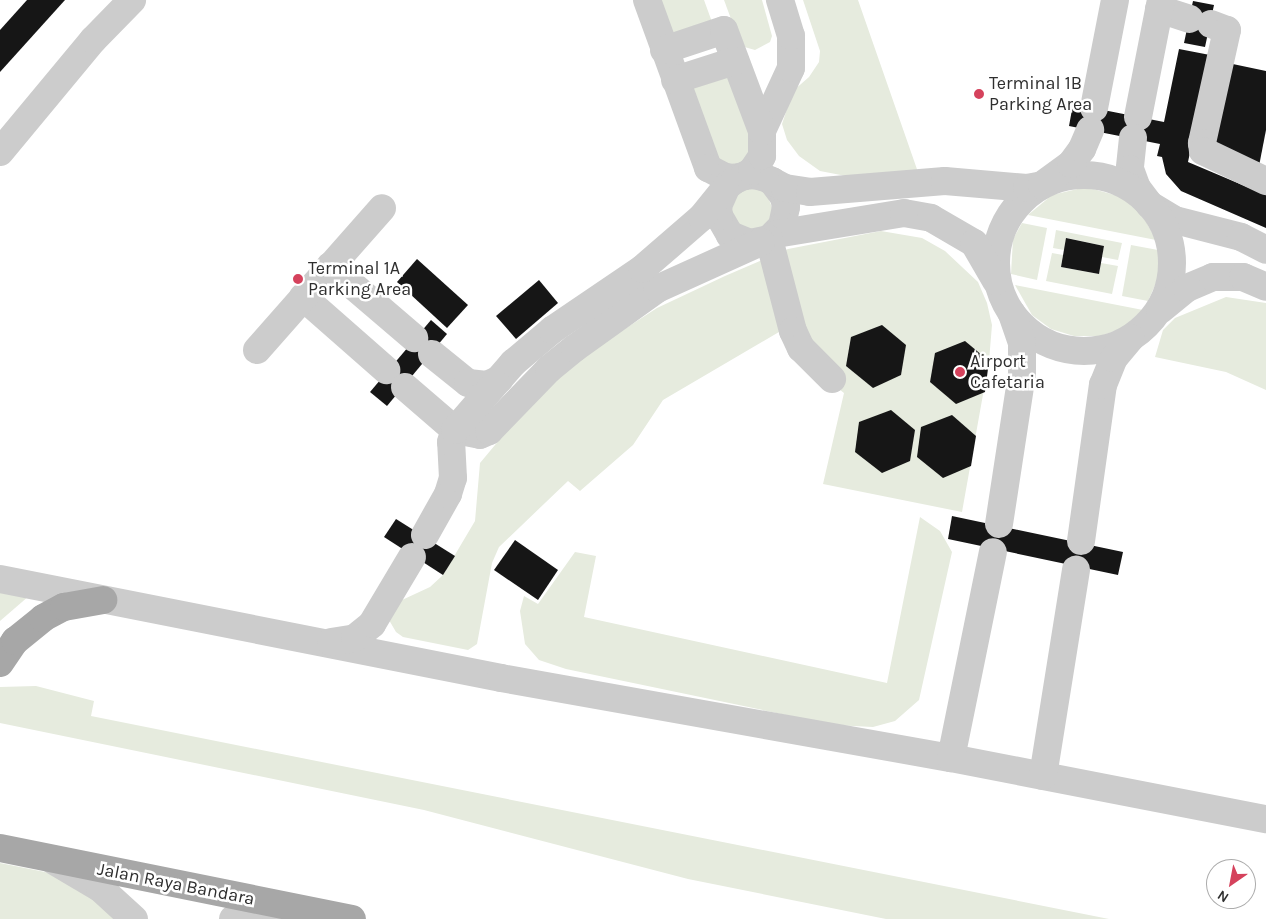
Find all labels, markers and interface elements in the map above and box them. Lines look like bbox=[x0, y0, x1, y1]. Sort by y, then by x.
place label: Terminal 1B Parking Area bbox=[989, 73, 1092, 116]
marker: Terminal 1B Parking Area bbox=[973, 88, 985, 100]
place label: Terminal 1A Parking Area bbox=[308, 258, 411, 300]
marker: Terminal 1A Parking Area bbox=[292, 273, 304, 285]
place label: Airport Cafetaria bbox=[970, 351, 1045, 394]
marker: Airport Cafetaria bbox=[954, 366, 966, 378]
street label: Jalan Raya Bandara bbox=[96, 858, 256, 910]
north arrow bbox=[1206, 859, 1256, 909]
text: N bbox=[1214, 886, 1232, 906]

